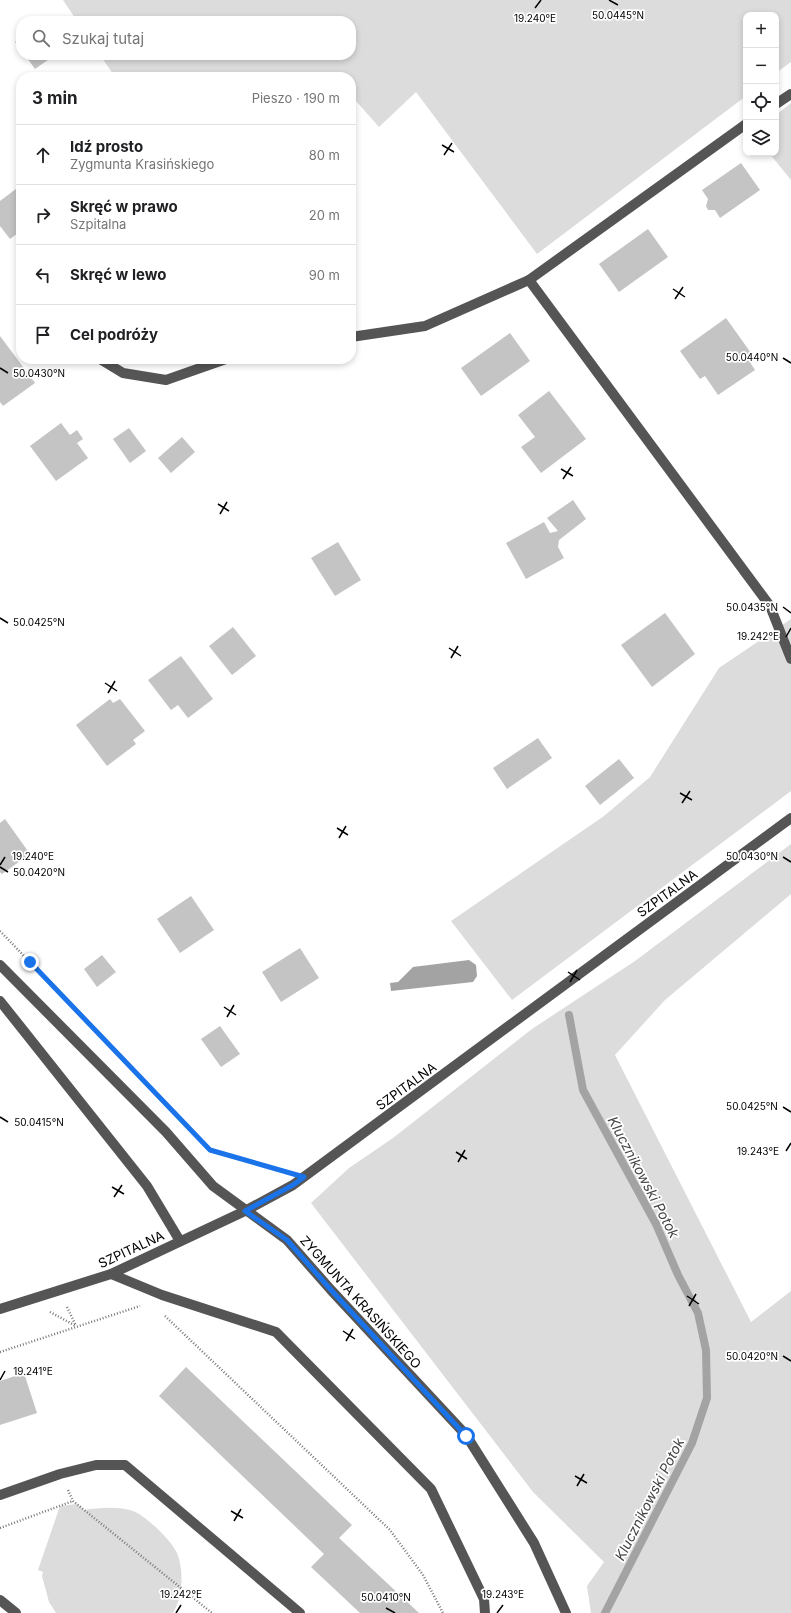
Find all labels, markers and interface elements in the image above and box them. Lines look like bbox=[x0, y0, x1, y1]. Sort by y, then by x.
text: 50.0445°N bbox=[592, 9, 644, 21]
text: 19.240°E bbox=[514, 12, 556, 24]
map controls bbox=[743, 12, 779, 156]
button: + bbox=[743, 12, 779, 48]
search box bbox=[16, 16, 356, 60]
icon: search bbox=[30, 27, 52, 49]
text: Szukaj tutaj bbox=[62, 29, 144, 48]
button: − bbox=[743, 48, 779, 84]
button: locate bbox=[743, 84, 779, 120]
text: 3 min bbox=[32, 88, 78, 108]
text: Pieszo · 190 m bbox=[252, 90, 340, 106]
button: layers bbox=[743, 120, 779, 156]
text: Idź prosto bbox=[70, 137, 143, 156]
icon: ahead bbox=[32, 144, 54, 166]
text: 80 m bbox=[309, 147, 340, 163]
text: Zygmunta Krasińskiego bbox=[70, 156, 214, 172]
text: Skręć w prawo bbox=[70, 197, 178, 216]
icon: right bbox=[32, 204, 54, 226]
text: 20 m bbox=[309, 207, 340, 223]
text: Szpitalna bbox=[70, 216, 126, 232]
icon: left bbox=[32, 264, 54, 286]
text: Skręć w lewo bbox=[70, 265, 166, 284]
text: 90 m bbox=[309, 267, 340, 283]
icon: arrive bbox=[32, 324, 54, 346]
text: Cel podróży bbox=[70, 325, 158, 344]
text: 50.0440°N bbox=[726, 351, 778, 363]
text: 50.0430°N bbox=[13, 367, 65, 379]
text: 50.0435°N bbox=[726, 601, 778, 613]
text: 50.0425°N bbox=[13, 616, 65, 628]
text: 19.242°E bbox=[737, 630, 779, 642]
text: 19.240°E bbox=[12, 850, 54, 862]
text: 50.0430°N bbox=[726, 850, 778, 862]
text: 50.0420°N bbox=[13, 866, 65, 878]
street label: SZPITALNA bbox=[634, 866, 700, 920]
route end bbox=[21, 953, 39, 971]
street label: SZPITALNA bbox=[373, 1059, 439, 1113]
text: 50.0425°N bbox=[726, 1100, 778, 1112]
water label: Klucznikowski Potok bbox=[605, 1113, 683, 1241]
text: 50.0415°N bbox=[14, 1116, 64, 1128]
text: 19.243°E bbox=[737, 1145, 779, 1157]
street label: SZPITALNA bbox=[96, 1227, 166, 1271]
street label: ZYGMUNTA KRASIŃSKIEGO bbox=[297, 1232, 425, 1372]
text: 50.0420°N bbox=[726, 1350, 778, 1362]
text: 19.241°E bbox=[13, 1365, 53, 1377]
route start bbox=[457, 1427, 475, 1445]
water label: Klucznikowski Potok bbox=[611, 1435, 687, 1563]
text: 19.242°E bbox=[160, 1588, 202, 1600]
text: 19.243°E bbox=[482, 1588, 524, 1600]
text: 50.0410°N bbox=[361, 1591, 411, 1603]

